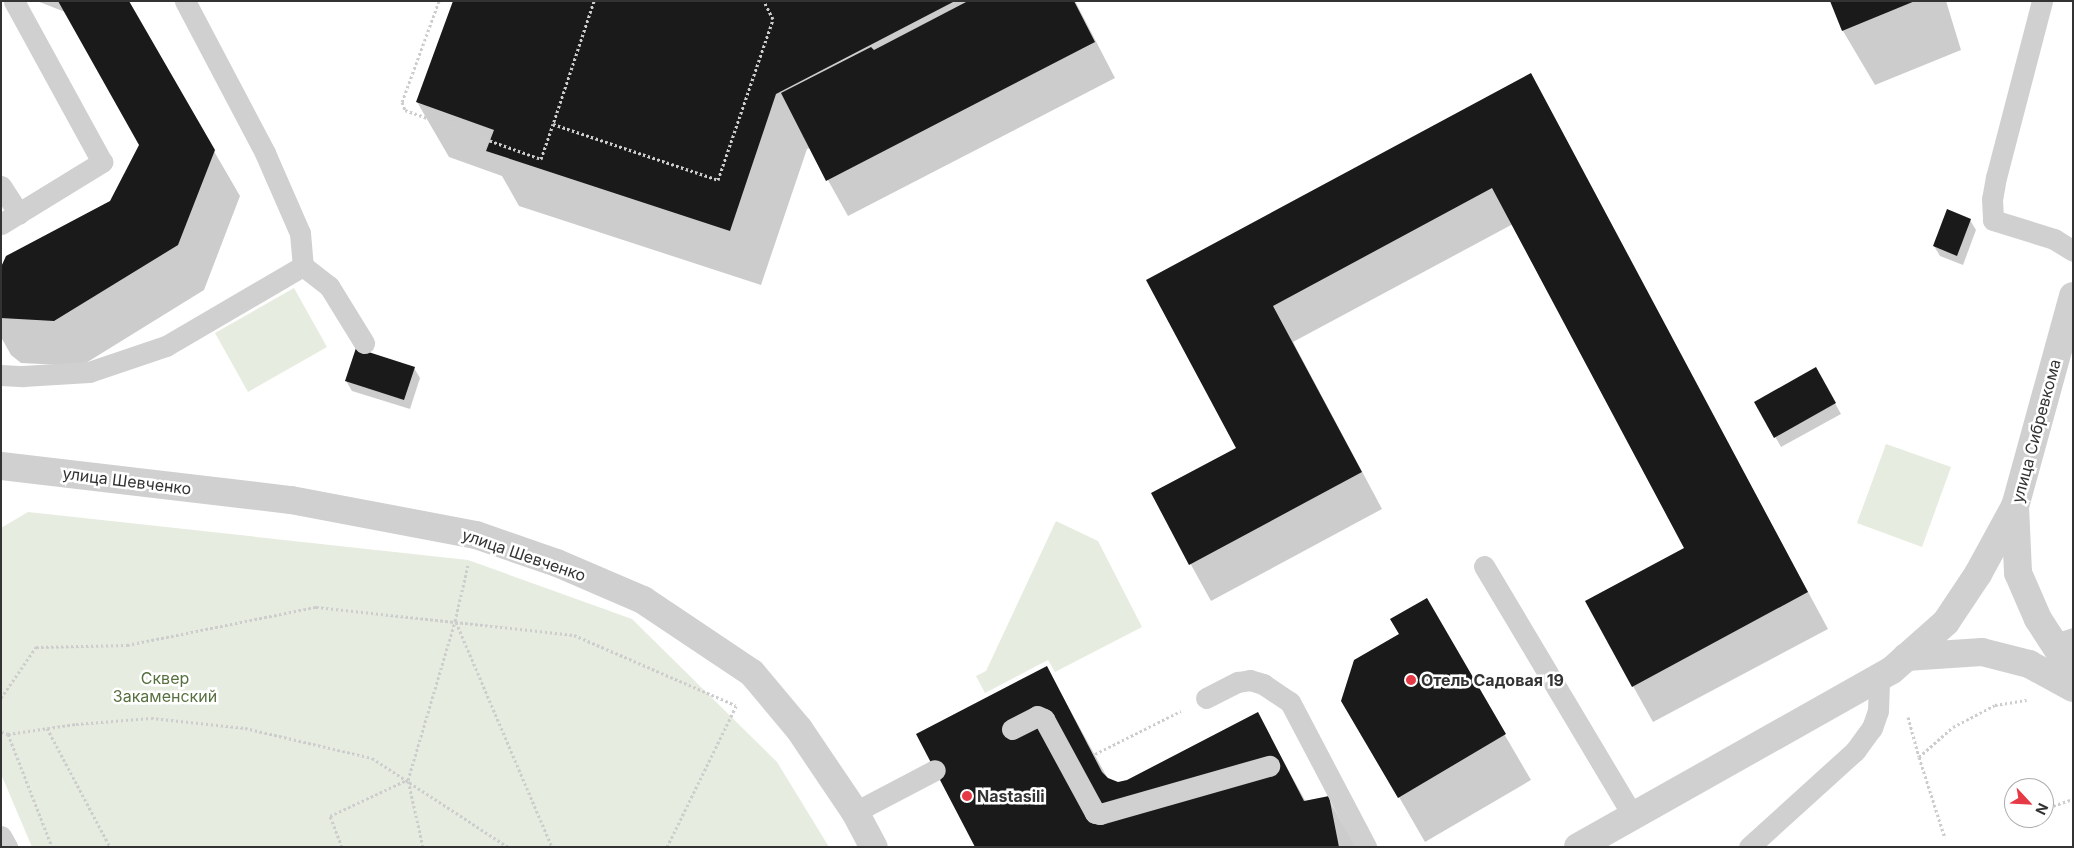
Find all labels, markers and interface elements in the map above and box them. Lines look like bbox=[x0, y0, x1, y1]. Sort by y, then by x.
street label: улица Сибревкома bbox=[2008, 357, 2064, 505]
street label: улица Шевченко bbox=[62, 464, 192, 498]
street label: улица Шевченко bbox=[460, 525, 588, 585]
park label: Сквер Закаменский bbox=[113, 668, 217, 706]
place label: Отель Садовая 19 bbox=[1421, 670, 1564, 690]
marker: Отель Садовая 19 bbox=[1405, 674, 1417, 686]
north arrow bbox=[2004, 778, 2054, 828]
place label: Nastasili bbox=[977, 786, 1045, 806]
marker: Nastasili bbox=[961, 790, 973, 802]
text: N bbox=[2032, 801, 2052, 818]

